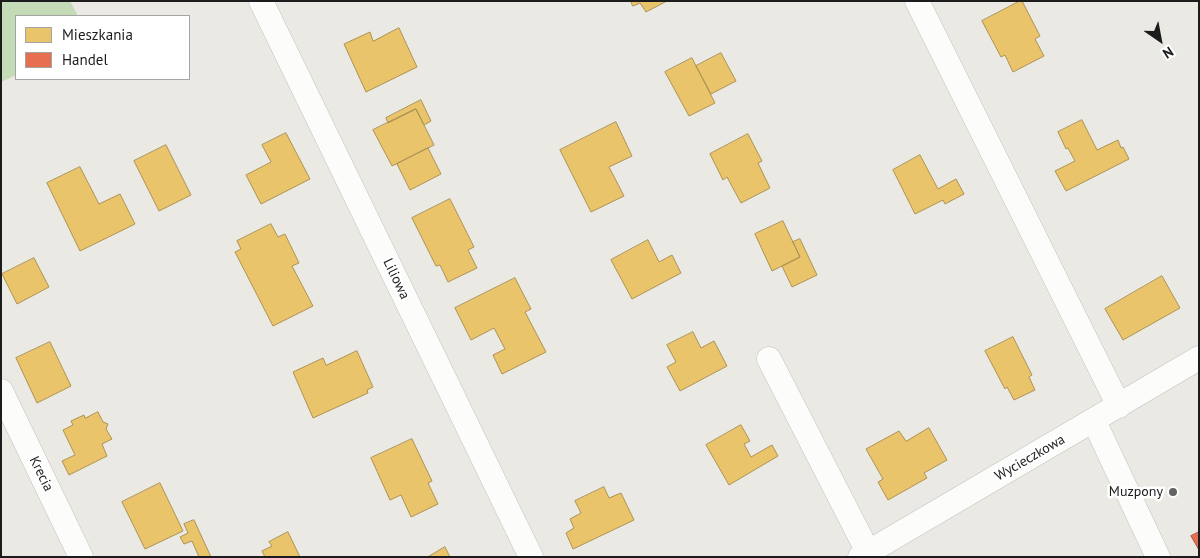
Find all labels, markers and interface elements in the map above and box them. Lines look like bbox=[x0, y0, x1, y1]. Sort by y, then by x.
legend bbox=[15, 15, 190, 80]
north arrow bbox=[1135, 15, 1185, 65]
text: Mieszkania bbox=[62, 25, 133, 44]
text: N bbox=[1159, 43, 1177, 63]
text: Handel bbox=[62, 50, 108, 69]
street label: Liliowa bbox=[379, 256, 413, 302]
street label: Wycieczkowa bbox=[992, 431, 1068, 485]
street label: Krecia bbox=[25, 454, 57, 494]
place label: Muzpony bbox=[1109, 484, 1163, 500]
marker: Muzpony bbox=[1167, 486, 1179, 498]

